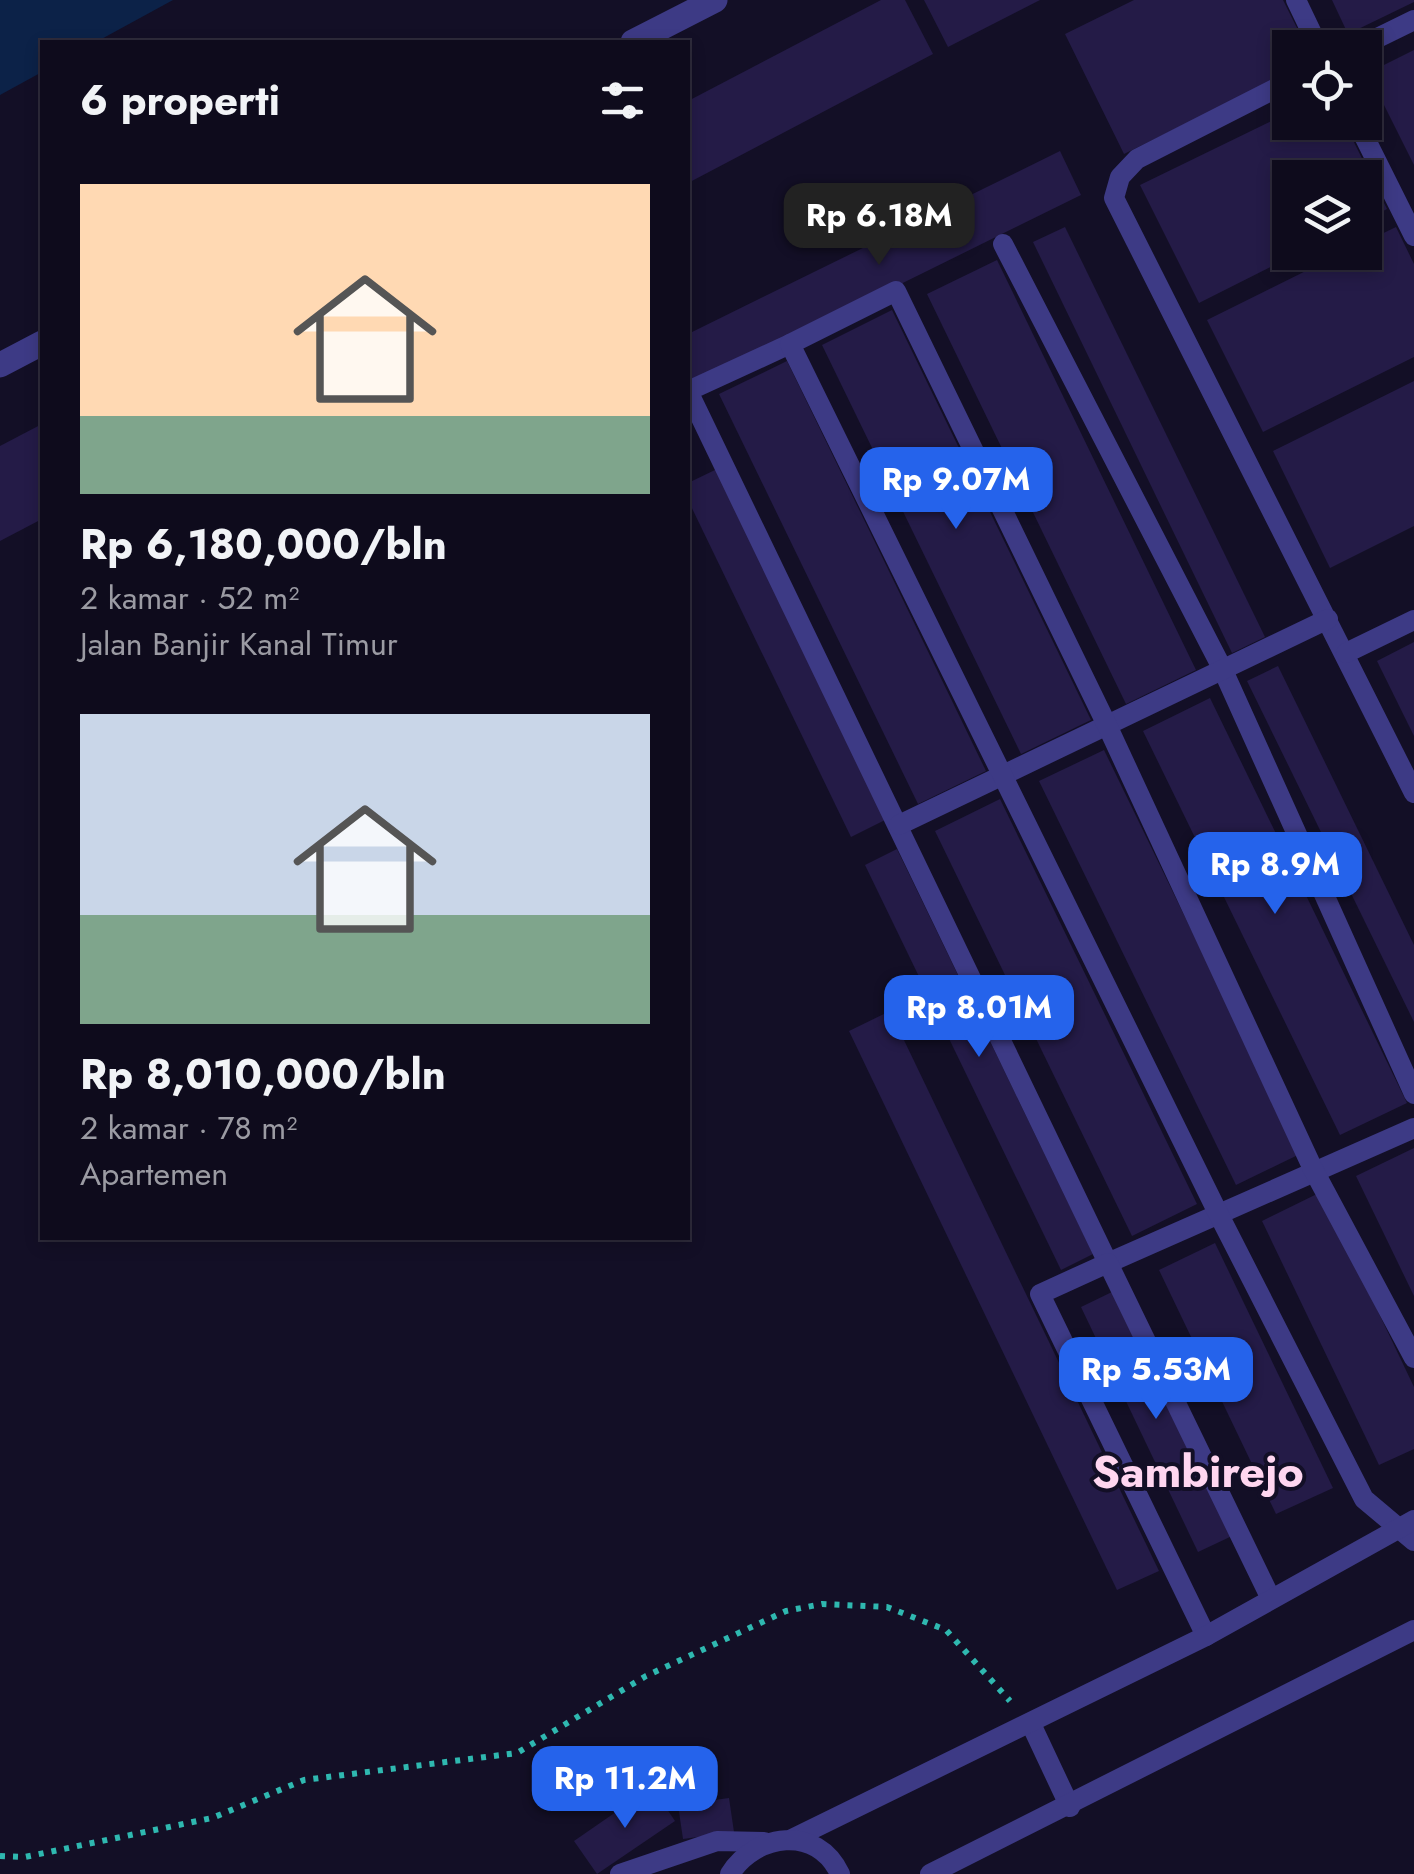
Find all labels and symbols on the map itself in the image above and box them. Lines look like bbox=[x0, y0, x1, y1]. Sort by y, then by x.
pin: Rp 6.18M bbox=[776, 183, 982, 268]
pin: Rp 9.07M bbox=[853, 447, 1059, 532]
pin: Rp 8.9M bbox=[1183, 832, 1367, 917]
pin: Rp 8.01M bbox=[876, 975, 1082, 1060]
pin: Rp 5.53M bbox=[1053, 1337, 1259, 1422]
district label: Sambirejo bbox=[1092, 1439, 1304, 1504]
pin: Rp 11.2M bbox=[522, 1746, 728, 1831]

